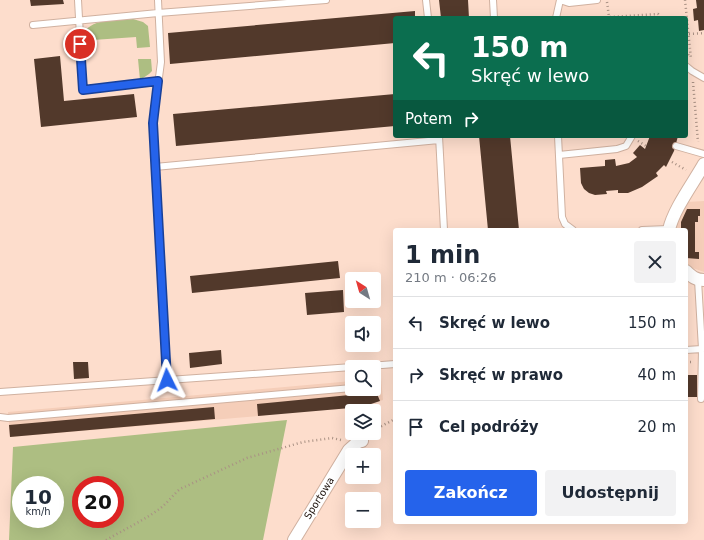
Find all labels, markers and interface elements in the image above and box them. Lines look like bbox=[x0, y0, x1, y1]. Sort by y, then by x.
pin bbox=[63, 27, 97, 61]
text: 150 m bbox=[471, 31, 568, 64]
icon: left bbox=[405, 32, 457, 84]
icon: arrive bbox=[69, 33, 91, 55]
text: Skręć w lewo bbox=[471, 65, 589, 86]
icon: right bbox=[460, 108, 482, 130]
text: Potem bbox=[405, 110, 452, 128]
text: 1 min bbox=[405, 241, 480, 269]
button: close bbox=[634, 241, 676, 283]
text: 210 m · 06:26 bbox=[405, 270, 496, 285]
north arrow bbox=[345, 272, 381, 308]
map controls bbox=[345, 272, 381, 528]
icon: left bbox=[405, 312, 427, 334]
text: Skręć w lewo bbox=[439, 314, 550, 332]
text: 150 m bbox=[628, 314, 676, 332]
button: sound bbox=[345, 316, 381, 352]
position arrow bbox=[146, 359, 188, 401]
button: search bbox=[345, 360, 381, 396]
icon: right bbox=[405, 364, 427, 386]
text: Skręć w prawo bbox=[439, 366, 563, 384]
text: 40 m bbox=[638, 366, 676, 384]
button: layers bbox=[345, 404, 381, 440]
icon: arrive bbox=[405, 416, 427, 438]
text: Cel podróży bbox=[439, 418, 539, 436]
text: 20 m bbox=[638, 418, 676, 436]
button: + bbox=[345, 448, 381, 484]
button: Zakończ bbox=[405, 470, 537, 516]
button: Udostępnij bbox=[545, 470, 676, 516]
street label: Sportowa bbox=[302, 475, 336, 521]
speed limit sign: 20 bbox=[72, 476, 124, 528]
text: 10 bbox=[24, 485, 52, 509]
button: − bbox=[345, 492, 381, 528]
text: km/h bbox=[25, 506, 51, 517]

